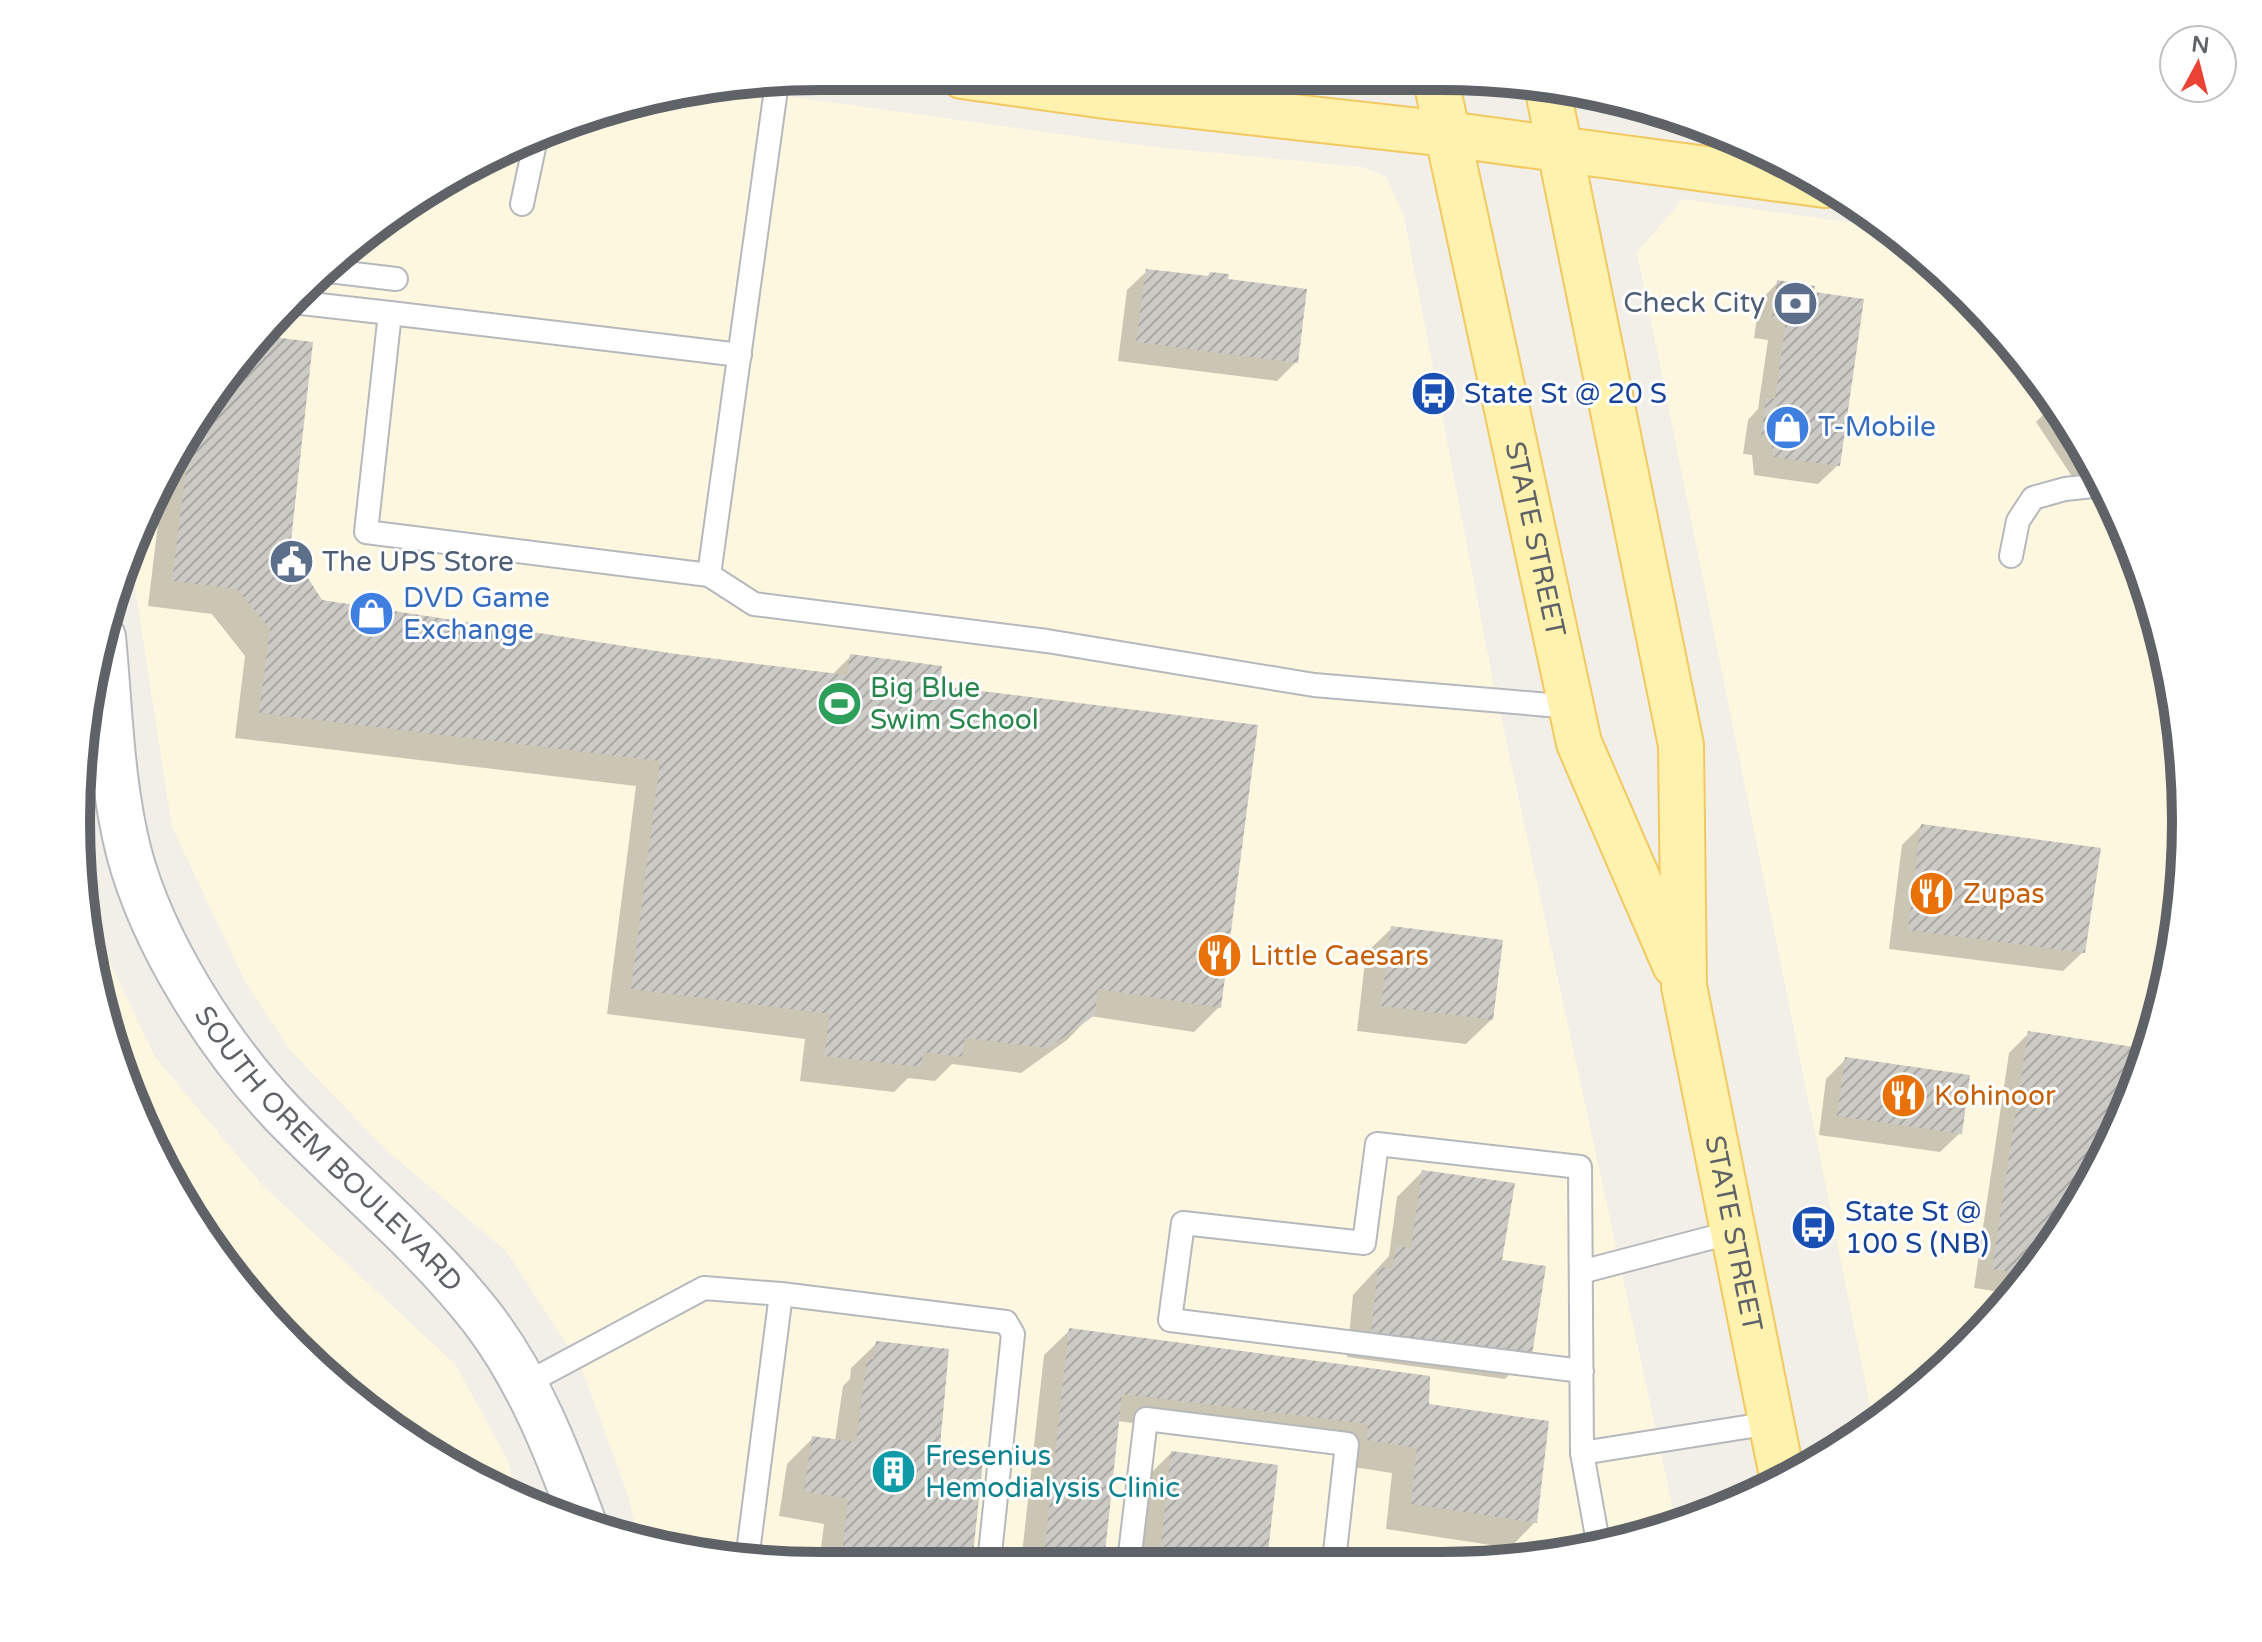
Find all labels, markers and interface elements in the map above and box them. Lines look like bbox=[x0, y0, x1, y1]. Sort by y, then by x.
north arrow bbox=[2158, 24, 2238, 104]
text: N bbox=[2190, 31, 2211, 59]
bank icon: Check City bbox=[1772, 279, 1820, 327]
place label: Check City bbox=[1623, 286, 1765, 320]
bus stop icon: State St @ 20 S bbox=[1409, 370, 1457, 418]
place label: State St @ 20 S bbox=[1464, 377, 1667, 411]
shop icon: T-Mobile bbox=[1763, 403, 1811, 451]
place label: T-Mobile bbox=[1818, 410, 1936, 444]
street label: STATE STREET bbox=[1497, 439, 1573, 640]
public building icon: The UPS Store bbox=[267, 538, 315, 586]
place label: The UPS Store bbox=[322, 545, 514, 579]
place label: DVD Game Exchange bbox=[403, 581, 550, 647]
shop icon: DVD Game Exchange bbox=[348, 590, 396, 638]
place label: Big Blue Swim School bbox=[870, 671, 1039, 737]
sports icon: Big Blue Swim School bbox=[815, 680, 863, 728]
restaurant icon: Zupas bbox=[1908, 870, 1956, 918]
place label: Zupas bbox=[1963, 877, 2045, 911]
restaurant icon: Little Caesars bbox=[1195, 932, 1243, 980]
place label: Little Caesars bbox=[1250, 939, 1429, 973]
street label: SOUTH OREM BOULEVARD bbox=[187, 1000, 470, 1299]
restaurant icon: Kohinoor bbox=[1879, 1072, 1927, 1120]
place label: Kohinoor bbox=[1934, 1079, 2056, 1113]
street label: STATE STREET bbox=[1697, 1133, 1770, 1334]
place label: State St @ 100 S (NB) bbox=[1845, 1195, 1989, 1261]
bus stop icon: State St @ 100 S (NB) bbox=[1790, 1204, 1838, 1252]
place label: Fresenius Hemodialysis Clinic bbox=[925, 1439, 1180, 1505]
building icon: Fresenius Hemodialysis Clinic bbox=[870, 1448, 918, 1496]

